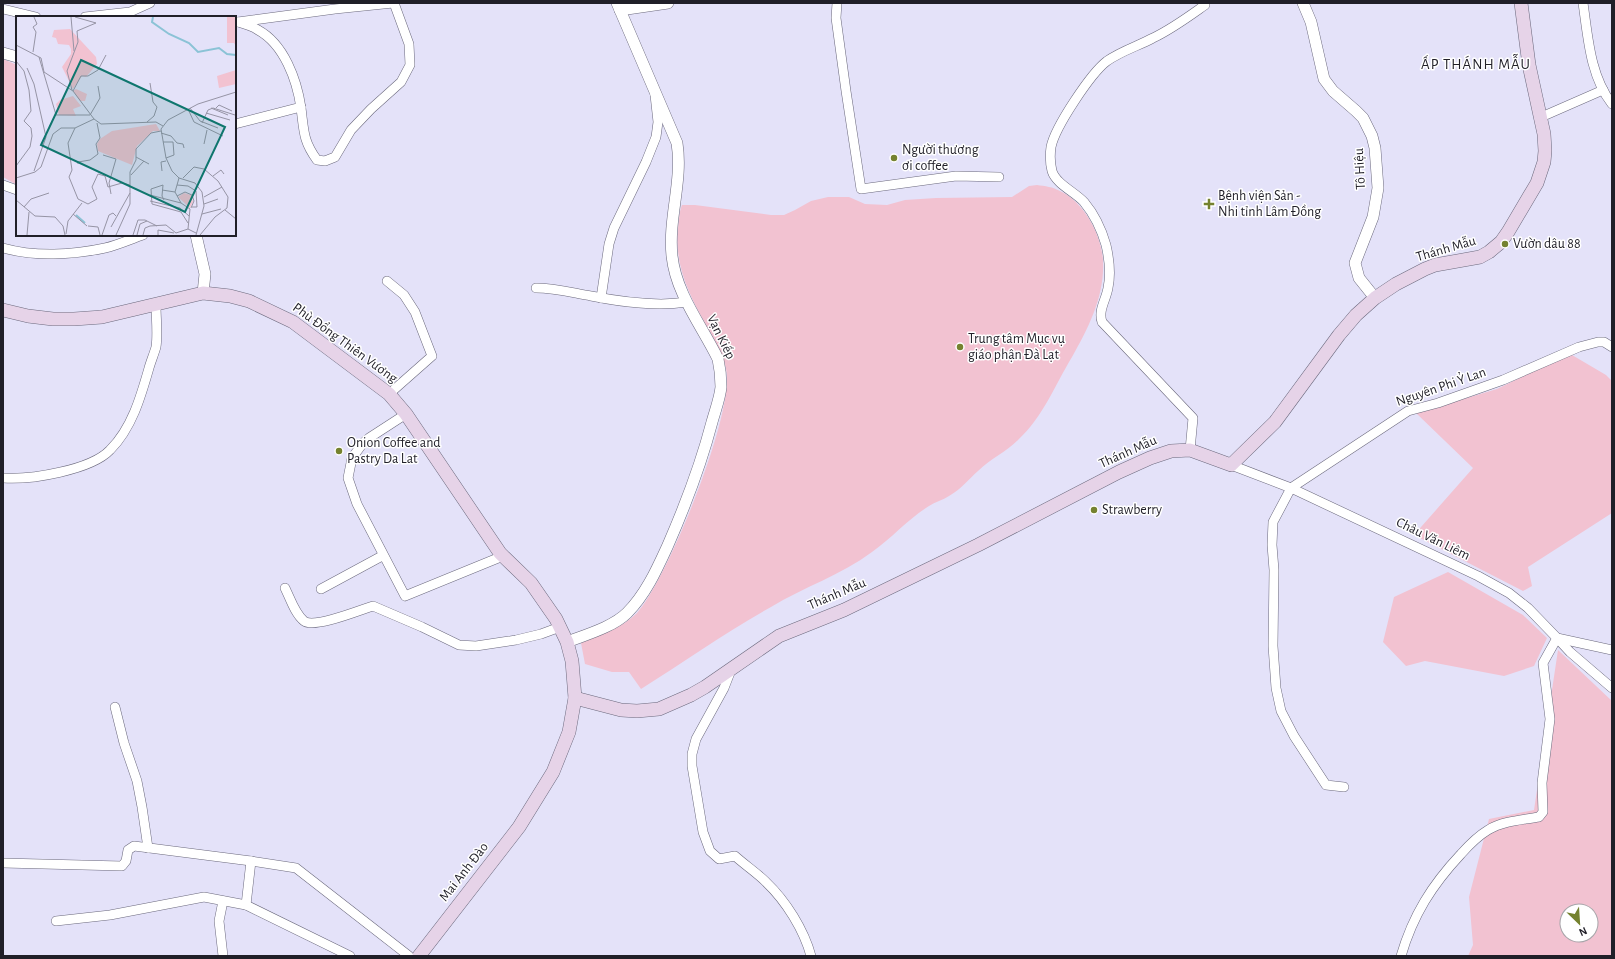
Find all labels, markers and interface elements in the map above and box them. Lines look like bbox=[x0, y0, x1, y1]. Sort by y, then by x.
inset map bbox=[16, 16, 236, 236]
district label: ẤP THÁNH MẪU bbox=[1421, 53, 1531, 72]
place label: Người thương ơi coffee bbox=[902, 143, 979, 173]
street label: Tô Hiệu bbox=[1352, 148, 1368, 190]
marker: Người thương ơi coffee bbox=[889, 153, 899, 163]
place label: Bệnh viện Sản - Nhi tỉnh Lâm Đồng bbox=[1218, 189, 1321, 219]
marker: Bệnh viện Sản - Nhi tỉnh Lâm Đồng bbox=[1203, 198, 1215, 210]
street label: Thánh Mẫu bbox=[1414, 232, 1478, 264]
place label: Vườn dâu 88 bbox=[1513, 237, 1581, 251]
marker: Vườn dâu 88 bbox=[1500, 239, 1510, 249]
street label: Phù Đổng Thiên Vương bbox=[290, 299, 401, 386]
street label: Vạn Kiếp bbox=[704, 312, 739, 361]
place label: Trung tâm Mục vụ giáo phận Đà Lạt bbox=[968, 332, 1065, 362]
marker: Trung tâm Mục vụ giáo phận Đà Lạt bbox=[955, 342, 965, 352]
street label: Nguyên Phi Ỷ Lan bbox=[1394, 363, 1488, 409]
street label: Thánh Mẫu bbox=[1096, 431, 1159, 471]
place label: Onion Coffee and Pastry Da Lat bbox=[347, 436, 441, 466]
marker: Onion Coffee and Pastry Da Lat bbox=[334, 446, 344, 456]
place label: Strawberry bbox=[1102, 503, 1162, 517]
marker: Strawberry bbox=[1089, 505, 1099, 515]
street label: Châu Văn Liêm bbox=[1394, 515, 1472, 563]
street label: Thánh Mẫu bbox=[805, 574, 868, 612]
street label: Mai Anh Đào bbox=[437, 840, 491, 904]
north arrow bbox=[1559, 903, 1599, 943]
text: N bbox=[1577, 925, 1589, 938]

